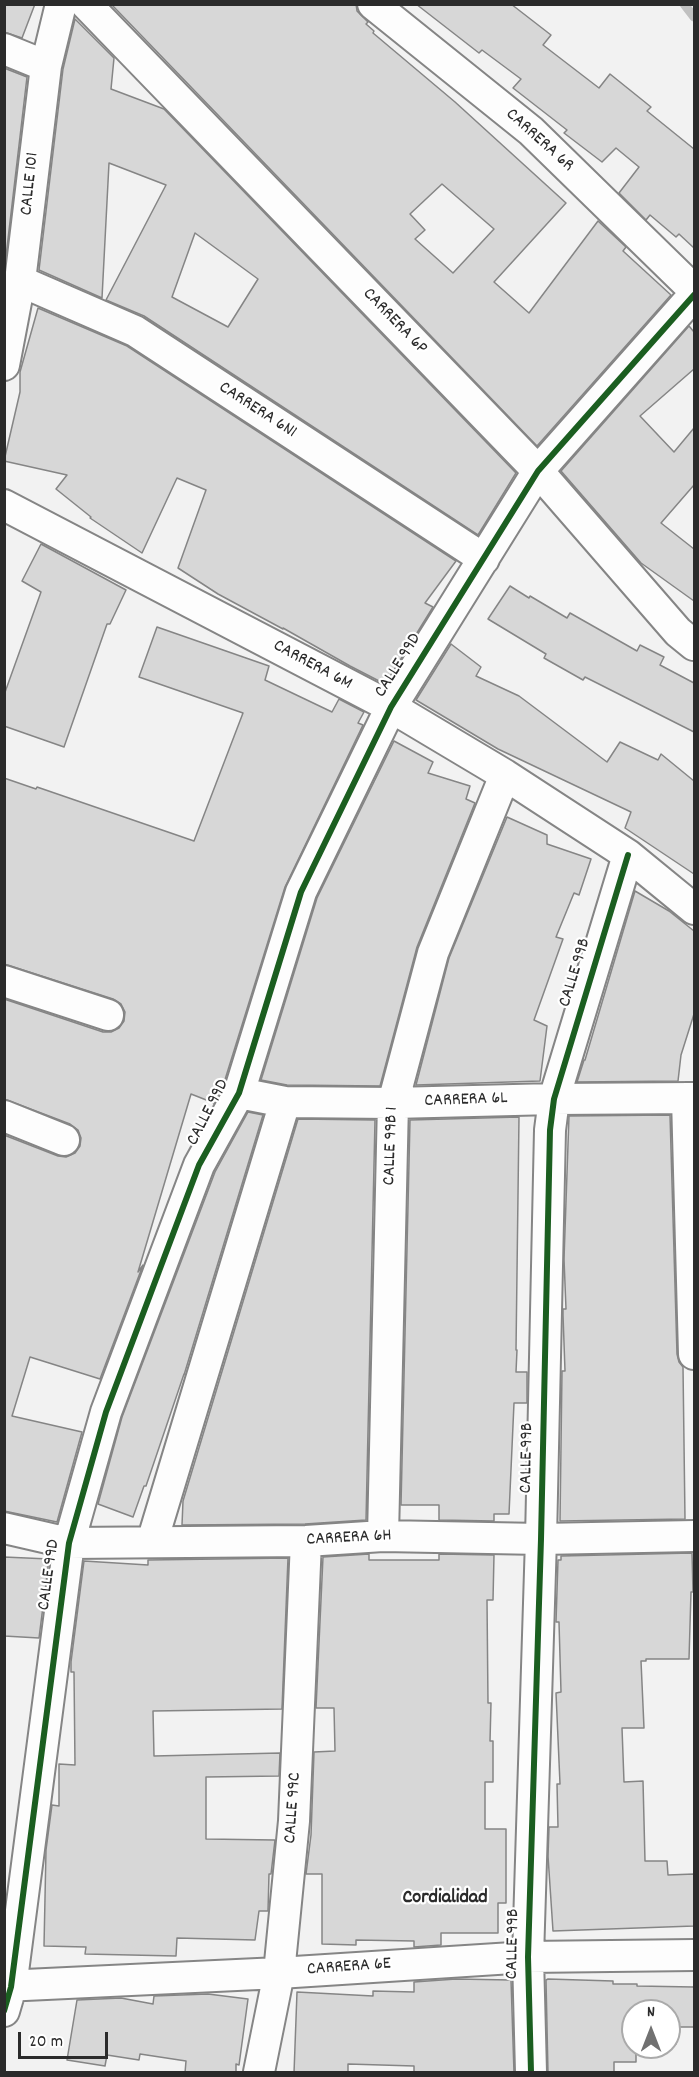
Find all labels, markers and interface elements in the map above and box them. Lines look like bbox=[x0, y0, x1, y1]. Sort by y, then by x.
street label: CARRERA 6R bbox=[500, 105, 578, 177]
street label: CALLE 101 bbox=[17, 151, 45, 217]
street label: CARRERA 6P bbox=[357, 284, 431, 360]
street label: CARRERA 6N1 bbox=[214, 378, 300, 444]
street label: CALLE 99D bbox=[371, 630, 427, 702]
street label: CARRERA 6M bbox=[269, 636, 355, 696]
street label: CALLE 99B bbox=[555, 936, 597, 1010]
street label: CALLE 99D bbox=[183, 1076, 235, 1150]
street label: CARRERA 6L bbox=[424, 1089, 508, 1113]
street label: CALLE 99B 1 bbox=[380, 1106, 404, 1186]
street label: CALLE 99B bbox=[517, 1422, 539, 1494]
street label: CARRERA 6H bbox=[306, 1526, 392, 1552]
street label: CALLE 99D bbox=[34, 1538, 66, 1612]
street label: CALLE 99C bbox=[281, 1772, 307, 1844]
district label: Cordialidad bbox=[402, 1887, 488, 1911]
street label: CALLE 99B bbox=[503, 1908, 525, 1980]
street label: CARRERA 6E bbox=[306, 1954, 392, 1982]
north arrow bbox=[621, 1999, 681, 2059]
text: N bbox=[647, 2001, 655, 2024]
scale bar bbox=[21, 2020, 111, 2058]
text: 20 m bbox=[29, 2030, 63, 2055]

